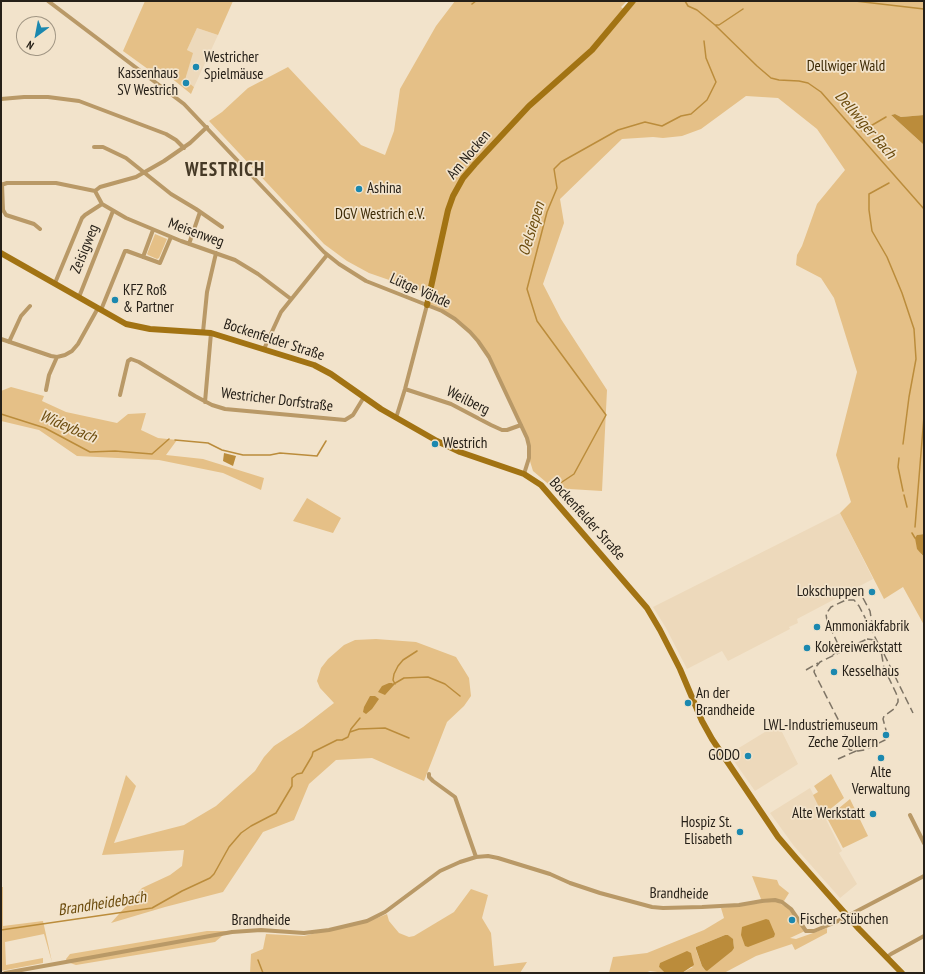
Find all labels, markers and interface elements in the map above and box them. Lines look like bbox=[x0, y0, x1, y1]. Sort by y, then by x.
north arrow bbox=[16, 16, 56, 56]
text: N bbox=[24, 38, 36, 53]
place label: Westricher Spielmäuse bbox=[204, 49, 263, 84]
park label: Dellwiger Wald bbox=[807, 58, 885, 76]
marker: Westricher Spielmäuse bbox=[191, 62, 201, 72]
place label: Kassenhaus SV Westrich bbox=[117, 65, 178, 100]
marker: Kassenhaus SV Westrich bbox=[181, 78, 191, 88]
water label: Dellwiger Bach bbox=[830, 87, 900, 163]
street label: Am Nocken bbox=[443, 127, 495, 183]
district label: WESTRICH bbox=[185, 160, 265, 182]
place label: Ashina bbox=[367, 180, 402, 198]
marker: Ashina bbox=[354, 184, 364, 194]
water label: Oelsiepen bbox=[515, 200, 549, 258]
park label: DGV Westrich e.V. bbox=[335, 206, 425, 224]
street label: Meisenweg bbox=[166, 215, 226, 251]
street label: Zeisigweg bbox=[67, 222, 103, 276]
street label: Lütge Vöhde bbox=[387, 270, 453, 312]
place label: KFZ Roß & Partner bbox=[123, 282, 174, 317]
marker: KFZ Roß & Partner bbox=[110, 295, 120, 305]
street label: Bockenfelder Straße bbox=[221, 315, 327, 365]
street label: Weilberg bbox=[443, 383, 493, 419]
street label: Westricher Dorfstraße bbox=[220, 384, 334, 416]
water label: Wideybach bbox=[37, 407, 99, 447]
place label: Westrich bbox=[443, 435, 487, 453]
marker: Westrich bbox=[430, 439, 440, 449]
street label: Bockenfelder Straße bbox=[545, 474, 629, 564]
place label: Lokschuppen bbox=[797, 583, 864, 601]
marker: Lokschuppen bbox=[867, 587, 877, 597]
place label: Ammoniakfabrik bbox=[825, 618, 909, 636]
marker: Ammoniakfabrik bbox=[812, 622, 822, 632]
place label: Kokereiwerkstatt bbox=[815, 639, 902, 657]
marker: Kokereiwerkstatt bbox=[802, 643, 812, 653]
place label: Kesselhaus bbox=[842, 663, 899, 681]
marker: Kesselhaus bbox=[829, 667, 839, 677]
place label: An der Brandheide bbox=[696, 685, 755, 720]
marker: An der Brandheide bbox=[683, 698, 693, 708]
place label: LWL-Industriemuseum Zeche Zollern bbox=[763, 717, 878, 752]
marker: LWL-Industriemuseum Zeche Zollern bbox=[881, 730, 891, 740]
place label: GODO bbox=[708, 747, 740, 765]
marker: GODO bbox=[743, 751, 753, 761]
marker: Alte Verwaltung bbox=[876, 753, 886, 763]
place label: Alte Verwaltung bbox=[852, 764, 910, 799]
place label: Alte Werkstatt bbox=[792, 805, 865, 823]
marker: Alte Werkstatt bbox=[868, 809, 878, 819]
place label: Hospiz St. Elisabeth bbox=[681, 814, 732, 849]
marker: Hospiz St. Elisabeth bbox=[735, 827, 745, 837]
street label: Brandheide bbox=[649, 884, 709, 904]
water label: Brandheidebach bbox=[57, 888, 147, 920]
place label: Fischer Stübchen bbox=[800, 911, 888, 929]
street label: Brandheide bbox=[232, 912, 290, 930]
marker: Fischer Stübchen bbox=[787, 915, 797, 925]

